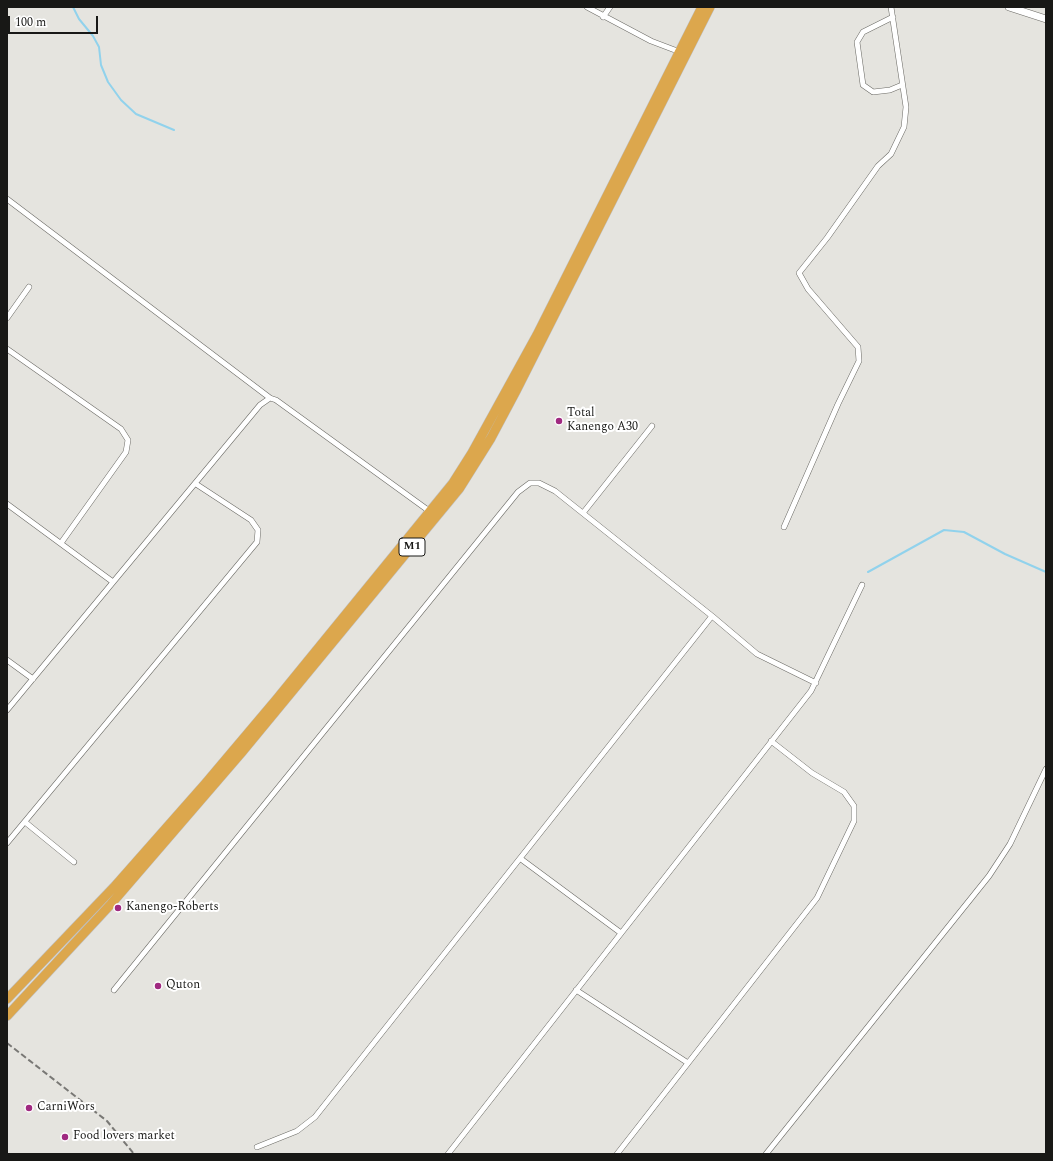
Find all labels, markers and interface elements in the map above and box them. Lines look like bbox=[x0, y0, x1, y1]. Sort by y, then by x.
scale bar bbox=[10, 8, 100, 34]
text: 100 m bbox=[15, 13, 46, 32]
place label: Total Kanengo A30 bbox=[567, 407, 638, 435]
marker: Total Kanengo A30 bbox=[554, 416, 564, 426]
road number: M1 bbox=[399, 538, 425, 556]
place label: Kanengo-Roberts bbox=[126, 901, 219, 915]
marker: Kanengo-Roberts bbox=[113, 903, 123, 913]
place label: Quton bbox=[166, 979, 200, 993]
marker: Quton bbox=[153, 981, 163, 991]
place label: CarniWors bbox=[37, 1101, 95, 1115]
marker: CarniWors bbox=[24, 1103, 34, 1113]
place label: Food lovers market bbox=[73, 1130, 175, 1144]
marker: Food lovers market bbox=[60, 1132, 70, 1142]

